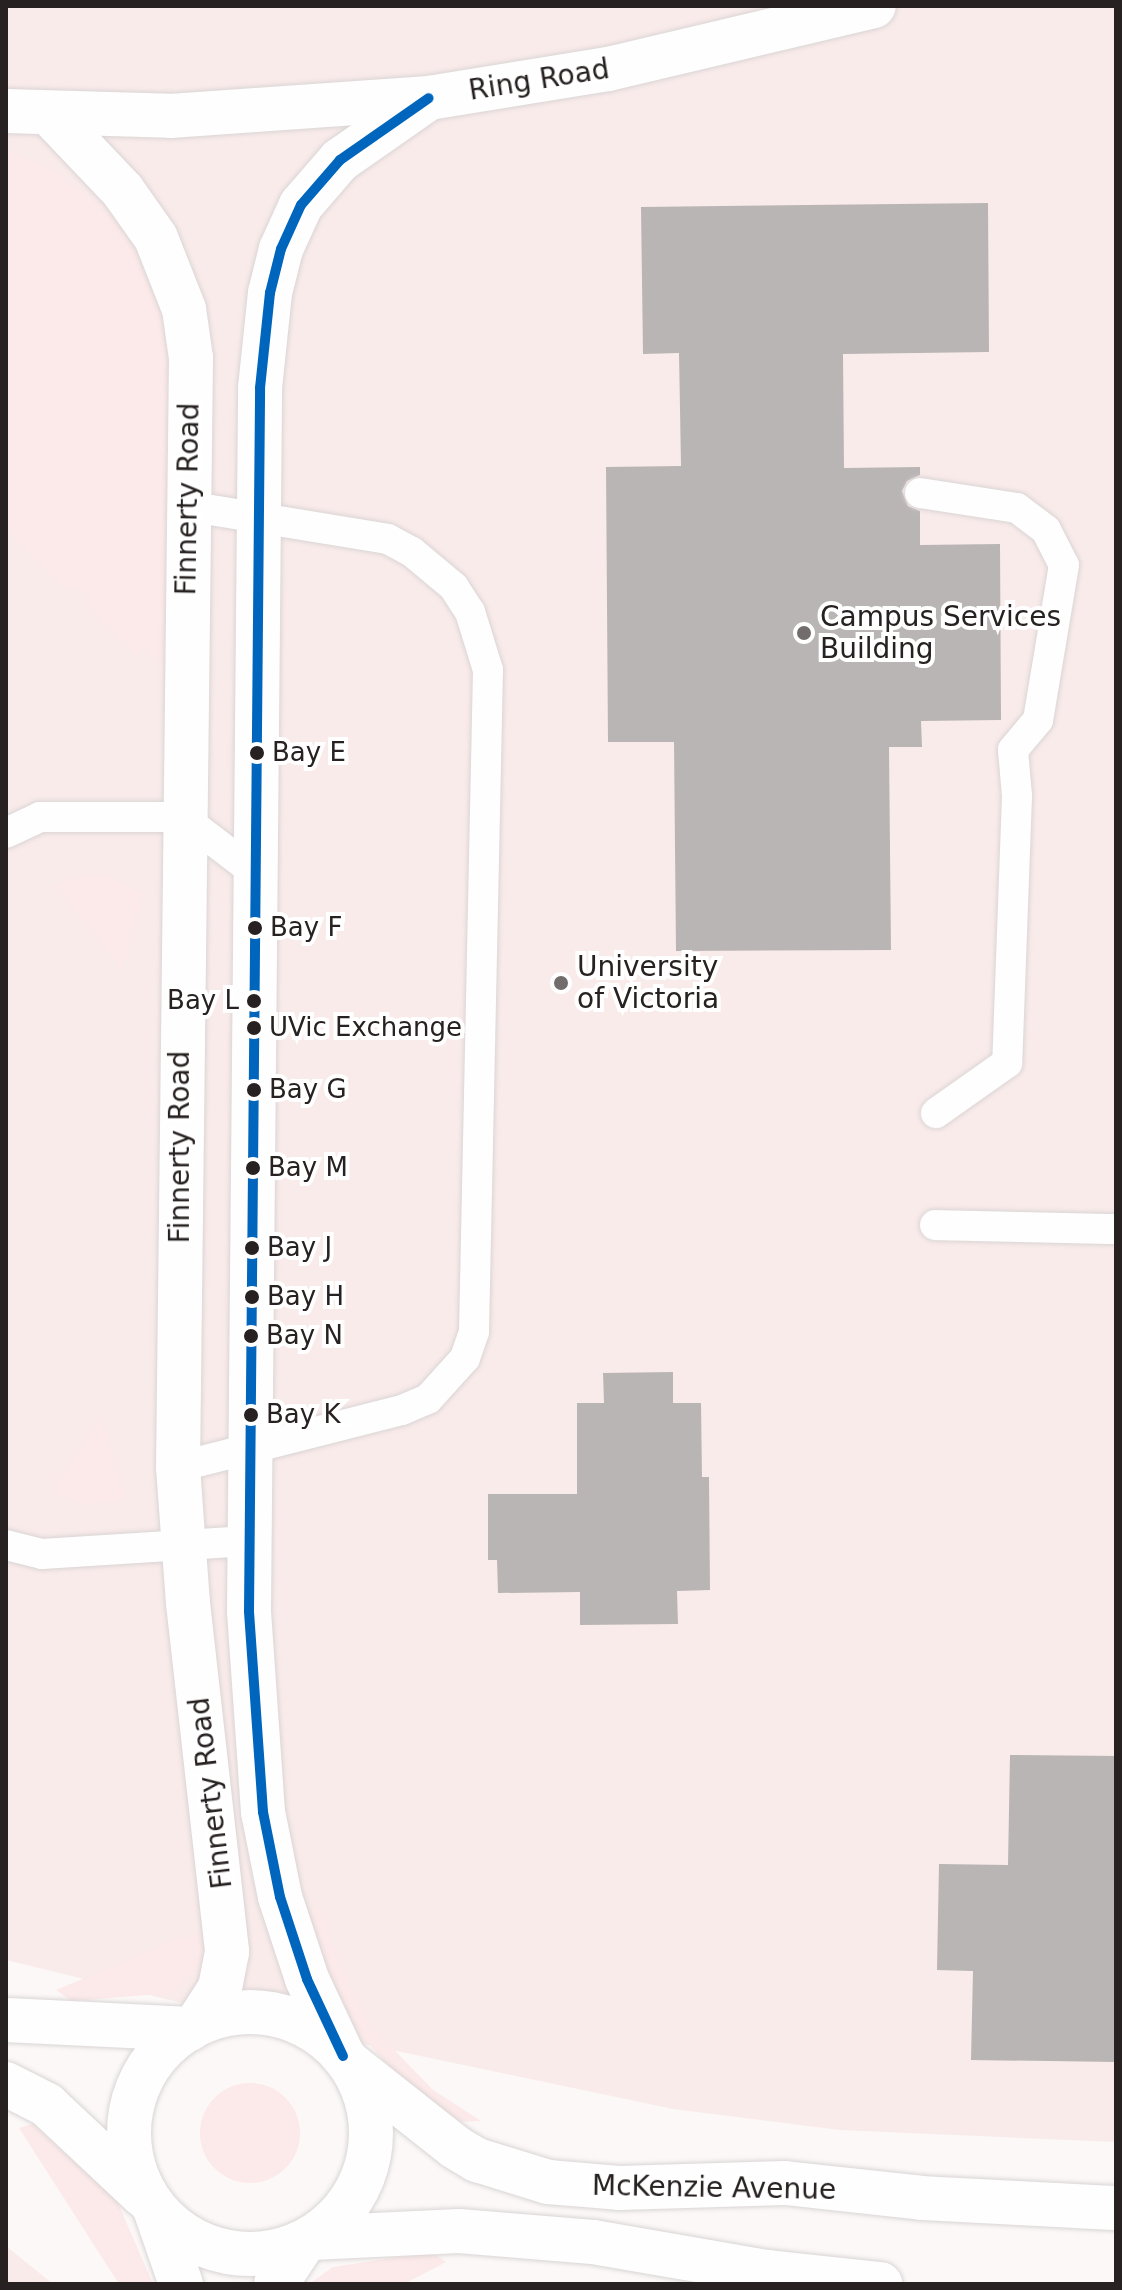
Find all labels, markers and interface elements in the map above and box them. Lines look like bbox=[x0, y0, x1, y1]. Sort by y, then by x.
street label: Ring Road bbox=[466, 52, 612, 108]
street label: Finnerty Road bbox=[170, 402, 206, 596]
place label: Campus Services Building bbox=[820, 600, 1061, 666]
marker: Campus Services Building bbox=[795, 624, 813, 642]
place label: Bay E bbox=[272, 737, 346, 769]
marker: Bay E bbox=[249, 745, 265, 761]
place label: Bay F bbox=[270, 912, 342, 944]
marker: Bay F bbox=[247, 920, 263, 936]
place label: University of Victoria bbox=[577, 950, 719, 1016]
marker: University of Victoria bbox=[552, 974, 570, 992]
place label: Bay L bbox=[167, 985, 239, 1017]
marker: Bay L bbox=[246, 993, 262, 1009]
place label: UVic Exchange bbox=[269, 1012, 462, 1044]
marker: UVic Exchange bbox=[246, 1020, 262, 1036]
street label: Finnerty Road bbox=[163, 1051, 197, 1243]
place label: Bay G bbox=[269, 1074, 347, 1106]
marker: Bay G bbox=[246, 1082, 262, 1098]
place label: Bay M bbox=[268, 1152, 348, 1184]
marker: Bay M bbox=[245, 1160, 261, 1176]
place label: Bay J bbox=[267, 1232, 332, 1264]
marker: Bay J bbox=[244, 1240, 260, 1256]
place label: Bay H bbox=[267, 1281, 344, 1313]
marker: Bay H bbox=[244, 1289, 260, 1305]
place label: Bay N bbox=[266, 1320, 343, 1352]
marker: Bay N bbox=[243, 1328, 259, 1344]
place label: Bay K bbox=[266, 1399, 340, 1431]
marker: Bay K bbox=[243, 1407, 259, 1423]
street label: Finnerty Road bbox=[183, 1695, 239, 1891]
street label: McKenzie Avenue bbox=[592, 2169, 836, 2207]

